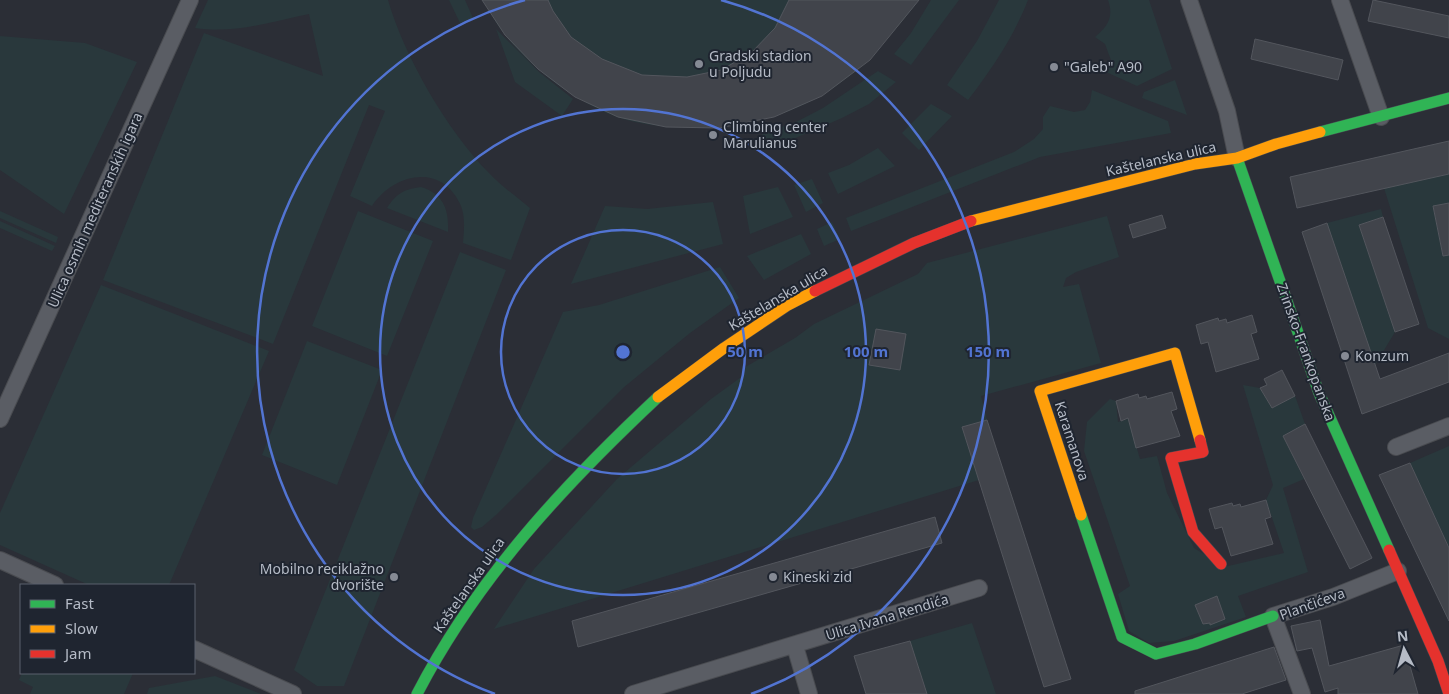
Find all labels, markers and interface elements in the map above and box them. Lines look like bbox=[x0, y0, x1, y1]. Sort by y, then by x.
place label: Gradski stadion u Poljudu bbox=[709, 46, 812, 81]
place label: "Galeb" A90 bbox=[1064, 57, 1142, 76]
marker: Gradski stadion u Poljudu bbox=[693, 58, 705, 70]
marker: "Galeb" A90 bbox=[1048, 61, 1060, 73]
street label: Ulica osmih mediteranskih igara bbox=[43, 109, 146, 310]
place label: Climbing center Marulianus bbox=[723, 117, 828, 152]
marker: Climbing center Marulianus bbox=[707, 129, 719, 141]
street label: Kaštelanska ulica bbox=[1104, 137, 1218, 180]
street label: Kaštelanska ulica bbox=[725, 260, 831, 335]
street label: Zrinsko-Frankopanska bbox=[1273, 280, 1340, 423]
text: 50 m bbox=[727, 341, 763, 361]
text: 100 m bbox=[844, 341, 888, 361]
text: 150 m bbox=[966, 341, 1010, 361]
centre of rings bbox=[614, 343, 632, 361]
place label: Konzum bbox=[1355, 346, 1409, 365]
marker: Konzum bbox=[1339, 350, 1351, 362]
street label: Karamanova bbox=[1051, 399, 1094, 483]
street label: Kaštelanska ulica bbox=[429, 533, 509, 636]
place label: Mobilno reciklažno dvorište bbox=[260, 559, 384, 594]
place label: Kineski zid bbox=[783, 567, 852, 586]
marker: Mobilno reciklažno dvorište bbox=[388, 571, 400, 583]
marker: Kineski zid bbox=[767, 571, 779, 583]
street label: Plančićeva bbox=[1277, 583, 1347, 624]
legend bbox=[20, 584, 195, 674]
street label: Ulica Ivana Rendića bbox=[823, 589, 951, 644]
text: Fast bbox=[65, 593, 94, 613]
text: Slow bbox=[65, 618, 98, 638]
north arrow bbox=[1379, 624, 1429, 674]
text: N bbox=[1396, 626, 1409, 646]
text: Jam bbox=[63, 643, 92, 663]

